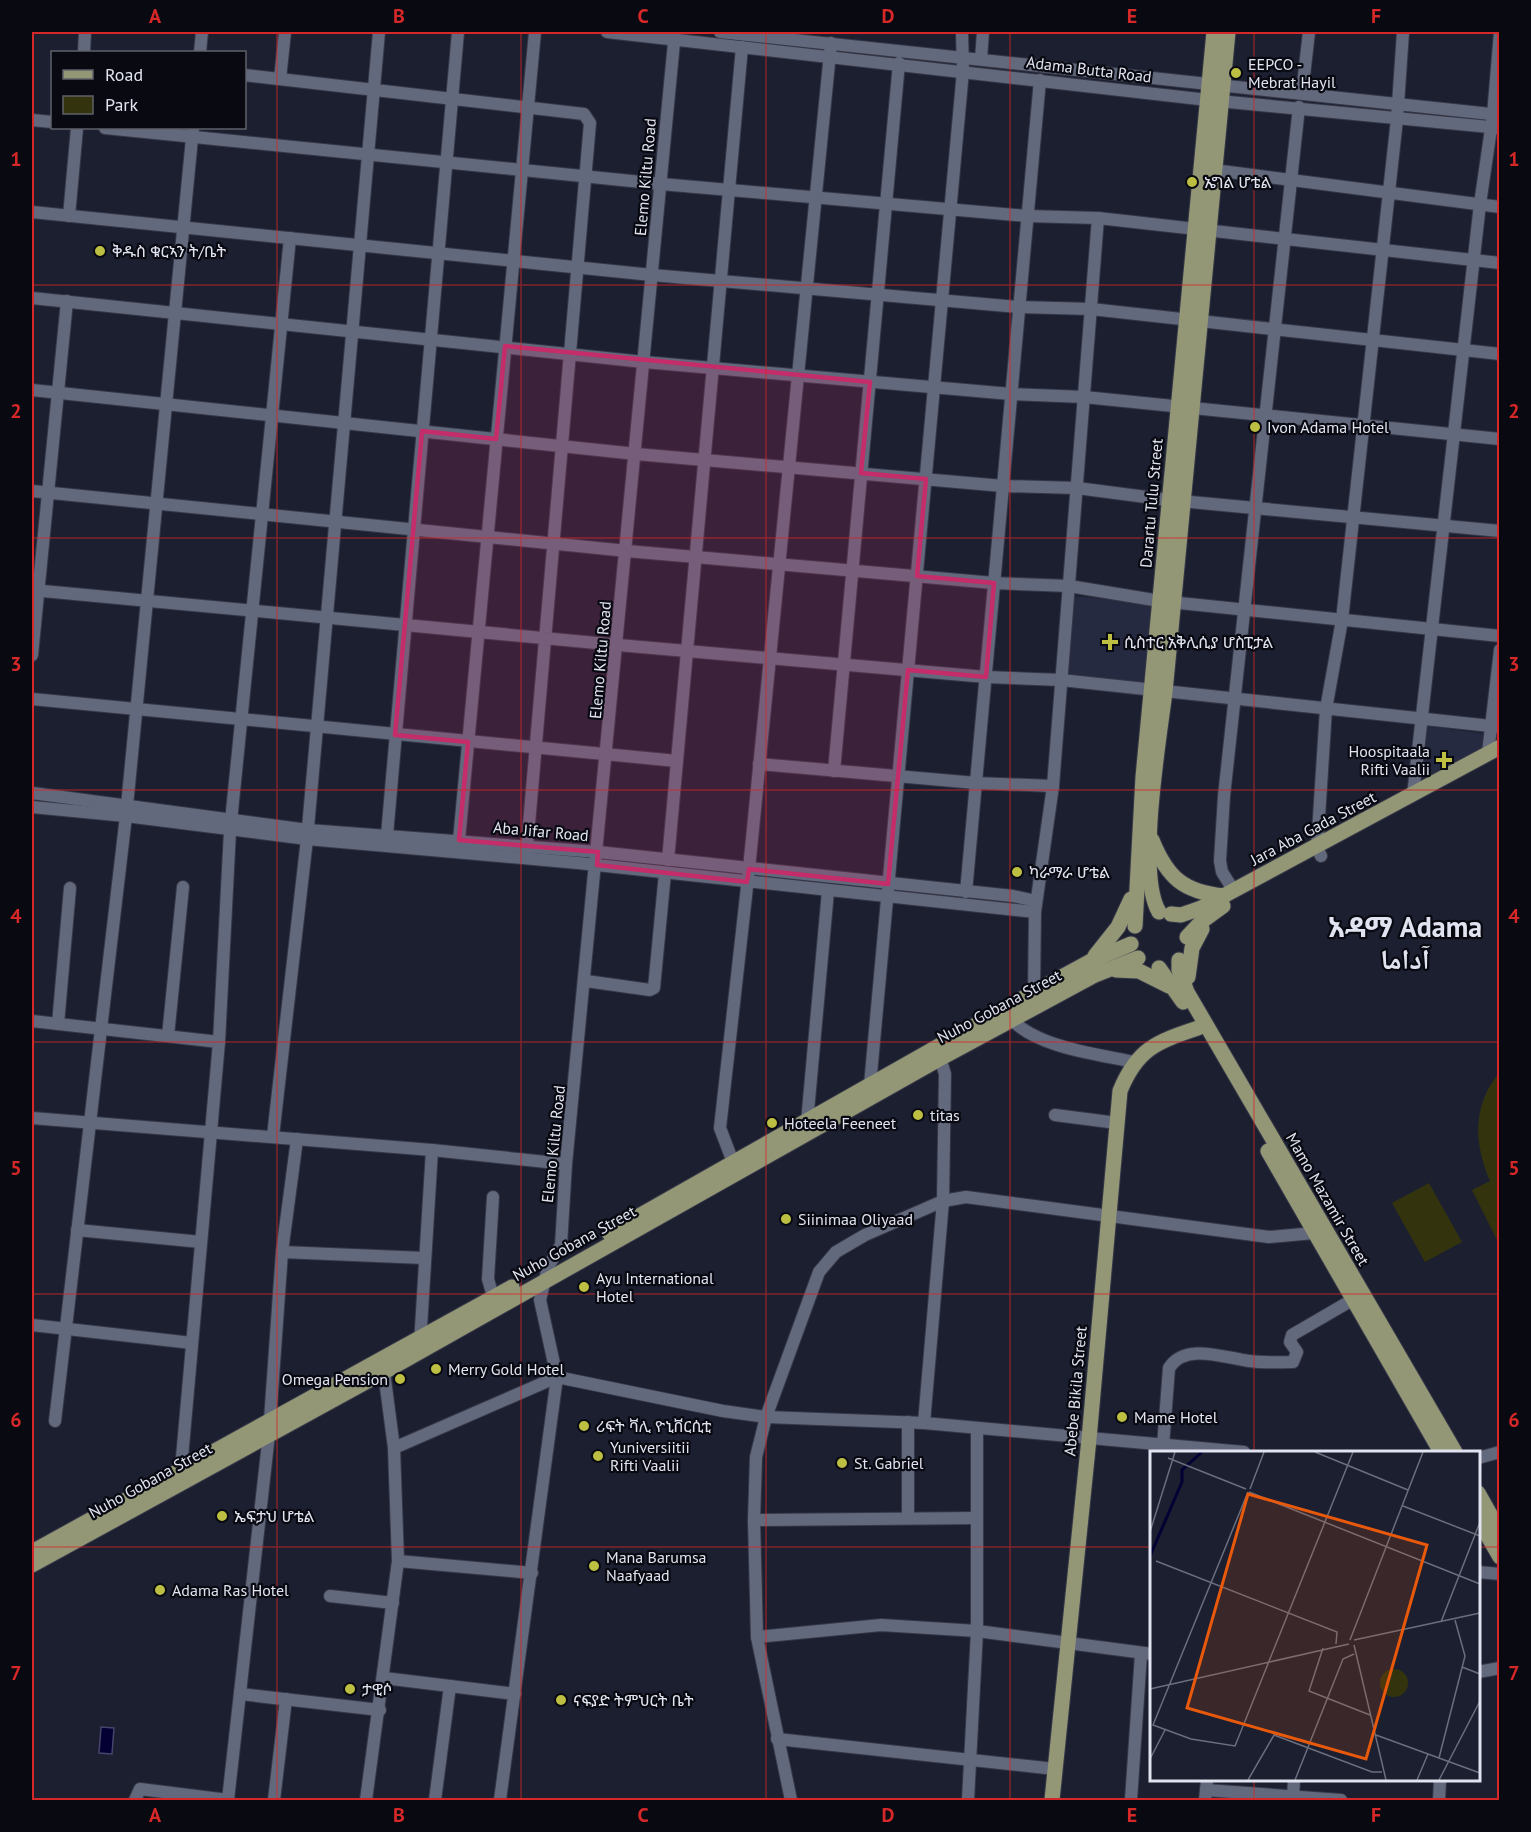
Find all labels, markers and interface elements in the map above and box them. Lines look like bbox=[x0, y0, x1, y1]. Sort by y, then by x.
text: A bbox=[149, 3, 162, 29]
text: B bbox=[393, 3, 405, 29]
text: C bbox=[637, 3, 649, 29]
text: D bbox=[882, 3, 895, 29]
text: E bbox=[1127, 3, 1137, 29]
text: F bbox=[1371, 3, 1381, 29]
legend bbox=[51, 51, 246, 129]
street label: Adama Butta Road bbox=[1025, 51, 1153, 87]
place label: EEPCO - Mebrat Hayil bbox=[1248, 54, 1336, 92]
text: Road bbox=[105, 63, 143, 86]
marker: EEPCO - Mebrat Hayil bbox=[1229, 66, 1243, 80]
text: Park bbox=[105, 93, 138, 116]
street label: Elemo Kiltu Road bbox=[630, 117, 660, 237]
text: 1 bbox=[10, 146, 22, 172]
text: 1 bbox=[1508, 146, 1520, 172]
place label: ኤግል ሆቴል bbox=[1204, 172, 1272, 192]
marker: ኤግል ሆቴል bbox=[1185, 175, 1199, 189]
place label: ቅዱስ ቁርኣን ት/ቤት bbox=[112, 241, 226, 261]
marker: ቅዱስ ቁርኣን ት/ቤት bbox=[93, 244, 107, 258]
text: 2 bbox=[10, 398, 22, 424]
text: 2 bbox=[1508, 398, 1520, 424]
place label: Ivon Adama Hotel bbox=[1267, 417, 1389, 437]
marker: Ivon Adama Hotel bbox=[1248, 420, 1262, 434]
street label: Darartu Tulu Street bbox=[1135, 437, 1167, 569]
street label: Elemo Kiltu Road bbox=[585, 600, 615, 720]
place label: ሲስተር አቅሊሲያ ሆስፒታል bbox=[1124, 632, 1273, 652]
marker: ሲስተር አቅሊሲያ ሆስፒታል bbox=[1101, 633, 1119, 651]
text: 3 bbox=[10, 651, 22, 677]
text: 3 bbox=[1508, 651, 1520, 677]
place label: Hoospitaala Rifti Vaalii bbox=[1349, 741, 1430, 779]
marker: Hoospitaala Rifti Vaalii bbox=[1435, 751, 1453, 769]
street label: Jara Aba Gada Street bbox=[1246, 786, 1380, 870]
street label: Aba Jifar Road bbox=[492, 817, 590, 845]
place label: ካራማራ ሆቴል bbox=[1029, 862, 1110, 882]
marker: ካራማራ ሆቴል bbox=[1010, 865, 1024, 879]
text: 4 bbox=[10, 903, 22, 929]
text: 4 bbox=[1508, 903, 1520, 929]
district label: አዳማ Adama آداما bbox=[1328, 908, 1482, 977]
street label: Nuho Gobana Street bbox=[933, 965, 1065, 1047]
street label: Elemo Kiltu Road bbox=[537, 1084, 569, 1204]
place label: titas bbox=[930, 1105, 960, 1125]
marker: titas bbox=[911, 1108, 925, 1122]
place label: Hoteela Feeneet bbox=[784, 1113, 897, 1133]
marker: Hoteela Feeneet bbox=[765, 1116, 779, 1130]
street label: Mamo Mazamir Street bbox=[1282, 1129, 1374, 1269]
text: 5 bbox=[10, 1155, 22, 1181]
text: 5 bbox=[1508, 1155, 1520, 1181]
street label: Nuho Gobana Street bbox=[509, 1201, 640, 1285]
place label: Siinimaa Oliyaad bbox=[798, 1209, 913, 1229]
marker: Siinimaa Oliyaad bbox=[779, 1212, 793, 1226]
place label: Ayu International Hotel bbox=[596, 1268, 714, 1306]
marker: Ayu International Hotel bbox=[577, 1280, 591, 1294]
street label: Abebe Bikila Street bbox=[1059, 1325, 1091, 1457]
place label: Merry Gold Hotel bbox=[448, 1359, 564, 1379]
marker: Merry Gold Hotel bbox=[429, 1362, 443, 1376]
place label: Omega Pension bbox=[282, 1369, 388, 1389]
marker: Omega Pension bbox=[393, 1372, 407, 1386]
text: 6 bbox=[10, 1407, 22, 1433]
place label: Mame Hotel bbox=[1134, 1407, 1218, 1427]
text: 6 bbox=[1508, 1407, 1520, 1433]
marker: Mame Hotel bbox=[1115, 1410, 1129, 1424]
place label: ሪፍት ቫሊ ዮኒቨርሲቲ bbox=[596, 1416, 712, 1436]
marker: ሪፍት ቫሊ ዮኒቨርሲቲ bbox=[577, 1419, 591, 1433]
place label: Yuniversiitii Rifti Vaalii bbox=[610, 1437, 690, 1475]
street label: Nuho Gobana Street bbox=[85, 1438, 216, 1522]
marker: Yuniversiitii Rifti Vaalii bbox=[591, 1449, 605, 1463]
inset map bbox=[1150, 1451, 1480, 1781]
place label: St. Gabriel bbox=[854, 1453, 924, 1473]
marker: St. Gabriel bbox=[835, 1456, 849, 1470]
place label: ኤፍታህ ሆቴል bbox=[234, 1506, 315, 1526]
marker: ኤፍታህ ሆቴል bbox=[215, 1509, 229, 1523]
place label: Mana Barumsa Naafyaad bbox=[606, 1547, 707, 1585]
marker: Mana Barumsa Naafyaad bbox=[587, 1559, 601, 1573]
place label: Adama Ras Hotel bbox=[172, 1580, 289, 1600]
marker: Adama Ras Hotel bbox=[153, 1583, 167, 1597]
text: 7 bbox=[10, 1660, 22, 1686]
text: 7 bbox=[1508, 1660, 1520, 1686]
place label: ታዊሶ bbox=[362, 1679, 393, 1699]
marker: ታዊሶ bbox=[343, 1682, 357, 1696]
place label: ናፍያድ ትምህርት ቤት bbox=[573, 1690, 694, 1710]
marker: ናፍያድ ትምህርት ቤት bbox=[554, 1693, 568, 1707]
text: A bbox=[149, 1802, 162, 1828]
text: B bbox=[393, 1802, 405, 1828]
text: C bbox=[637, 1802, 649, 1828]
text: D bbox=[882, 1802, 895, 1828]
text: E bbox=[1127, 1802, 1137, 1828]
text: F bbox=[1371, 1802, 1381, 1828]

